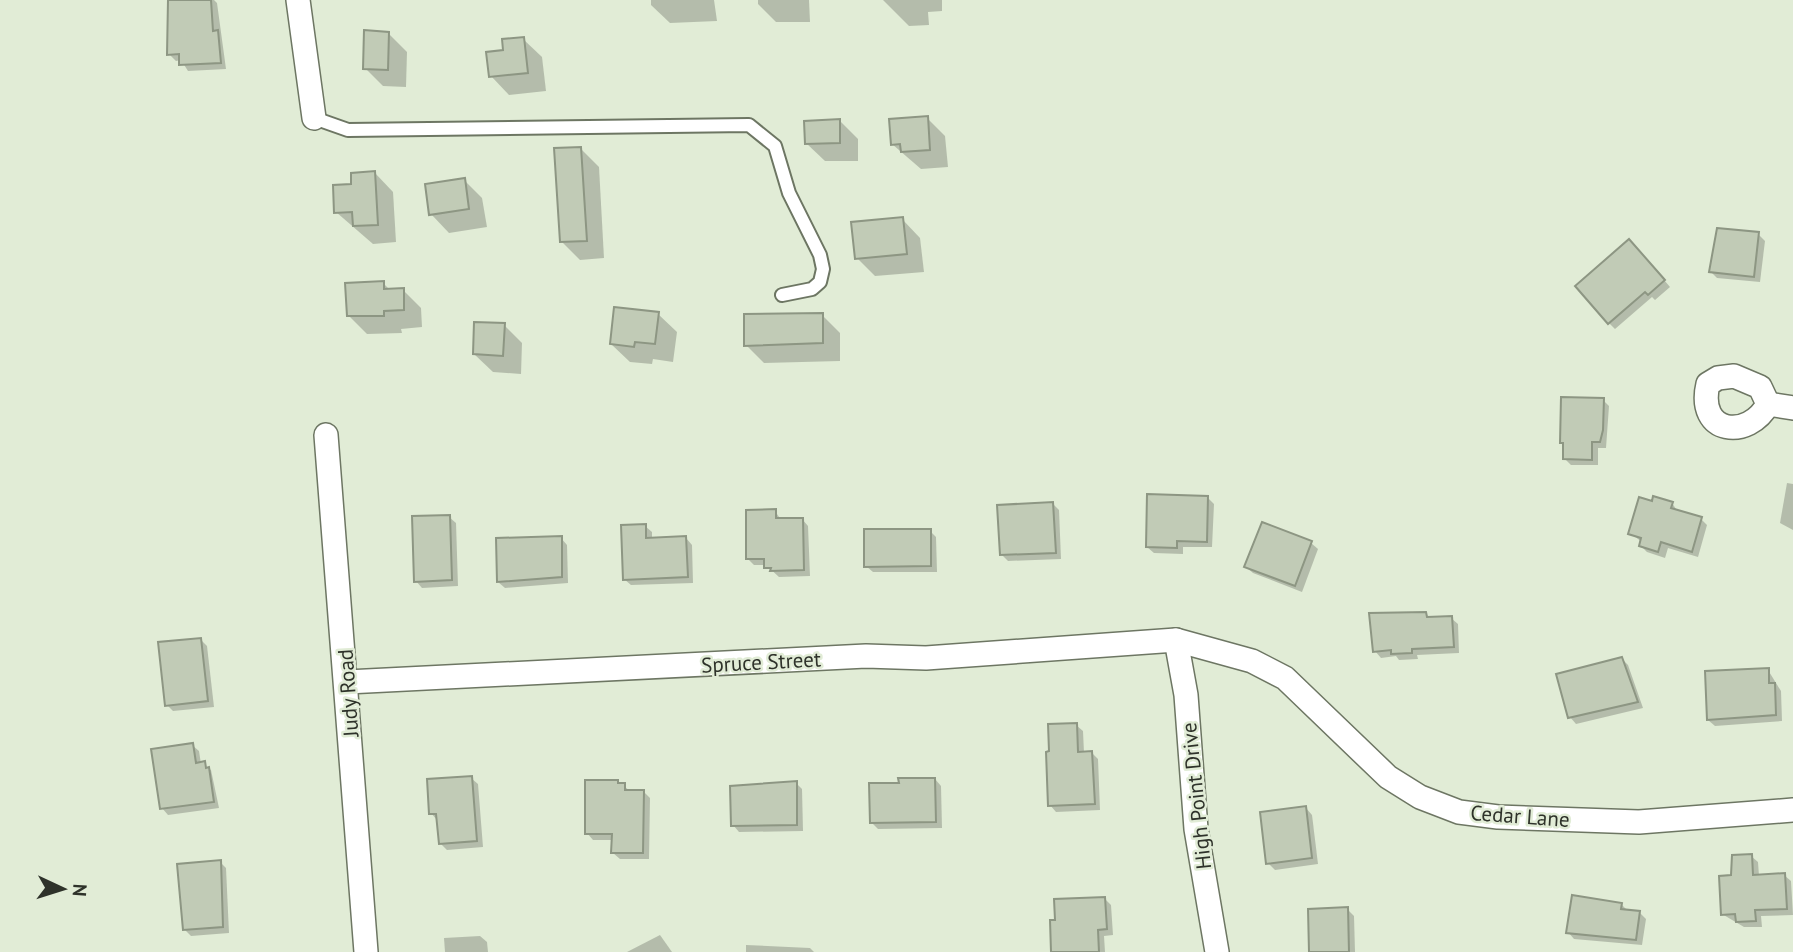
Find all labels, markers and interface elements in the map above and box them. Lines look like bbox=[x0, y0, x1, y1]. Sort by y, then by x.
street label: Spruce Street bbox=[700, 645, 822, 679]
street label: Judy Road bbox=[331, 648, 365, 739]
street label: High Point Drive bbox=[1175, 721, 1217, 871]
street label: Cedar Lane bbox=[1469, 799, 1571, 833]
north arrow bbox=[28, 854, 98, 924]
text: N bbox=[68, 883, 92, 897]

